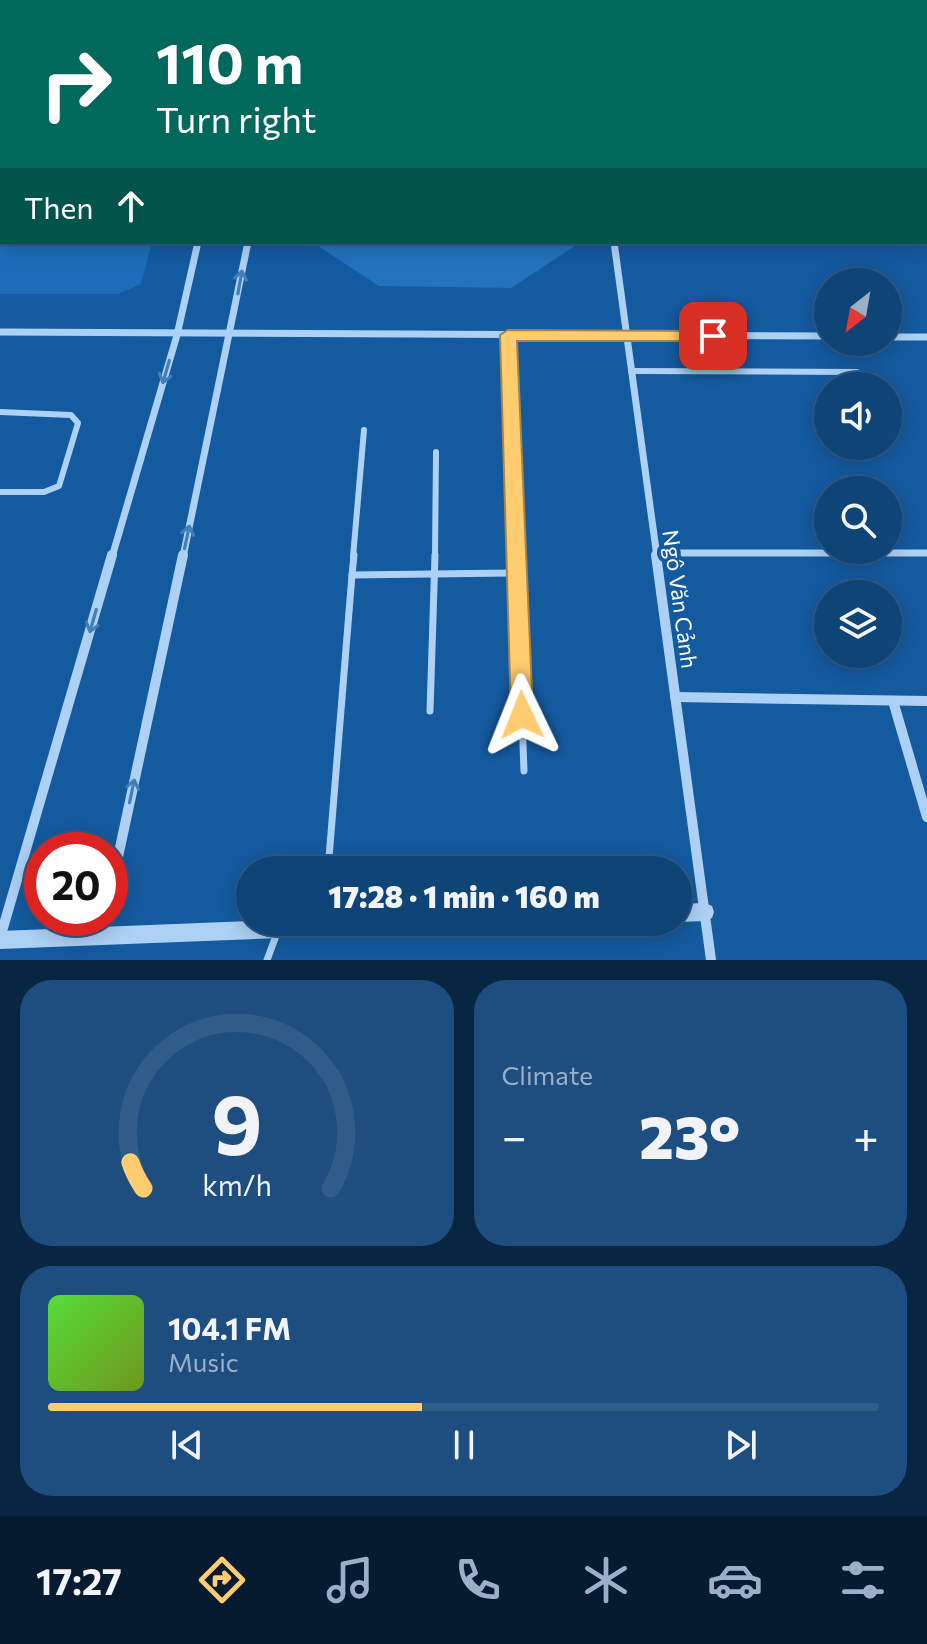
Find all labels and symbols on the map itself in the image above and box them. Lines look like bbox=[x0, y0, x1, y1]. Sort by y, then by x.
north arrow bbox=[814, 268, 902, 356]
one-way arrow bbox=[234, 270, 249, 295]
pin bbox=[679, 302, 747, 370]
one-way arrow bbox=[158, 359, 172, 384]
one-way arrow bbox=[181, 524, 196, 550]
street label: Ngô Văn Cảnh bbox=[657, 528, 704, 670]
one-way arrow bbox=[85, 608, 100, 634]
position arrow bbox=[480, 673, 564, 757]
one-way arrow bbox=[125, 778, 140, 804]
speed limit sign: 20 bbox=[24, 832, 128, 936]

